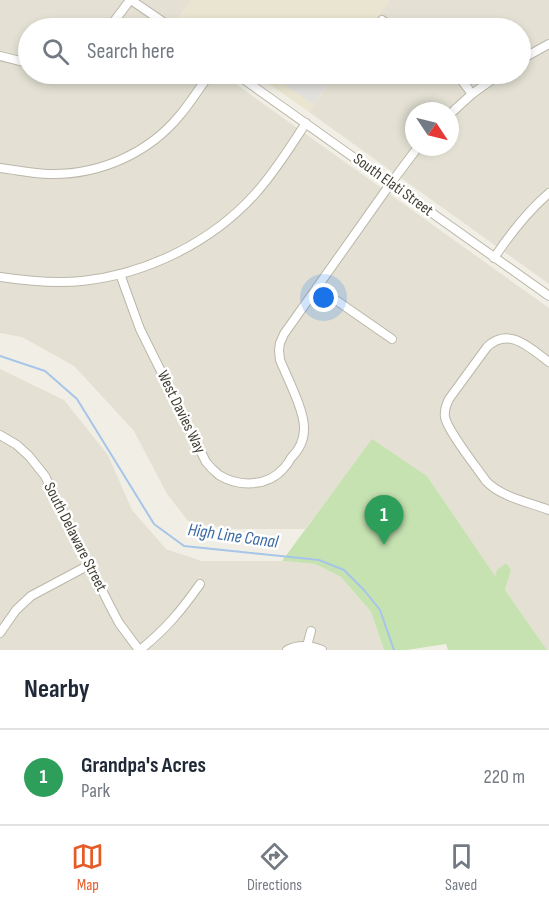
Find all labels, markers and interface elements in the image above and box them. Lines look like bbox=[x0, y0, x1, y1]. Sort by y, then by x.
search box bbox=[18, 18, 531, 84]
icon: search bbox=[39, 35, 72, 68]
text: Search here bbox=[87, 38, 174, 65]
north arrow bbox=[405, 102, 459, 156]
street label: South Elati Street bbox=[349, 150, 437, 220]
your location bbox=[309, 283, 338, 312]
street label: West Davies Way bbox=[153, 368, 209, 456]
street label: South Delaware Street bbox=[39, 479, 111, 595]
pin: 1 bbox=[364, 496, 404, 545]
water label: High Line Canal bbox=[187, 519, 280, 553]
text: Nearby bbox=[24, 674, 90, 705]
text: Grandpa's Acres bbox=[81, 752, 206, 779]
text: 1 bbox=[40, 765, 47, 789]
text: 220 m bbox=[484, 765, 525, 789]
text: Park bbox=[81, 779, 110, 803]
tab: Map bbox=[71, 840, 104, 895]
tab: Directions bbox=[247, 840, 302, 895]
tab: Saved bbox=[445, 840, 478, 895]

